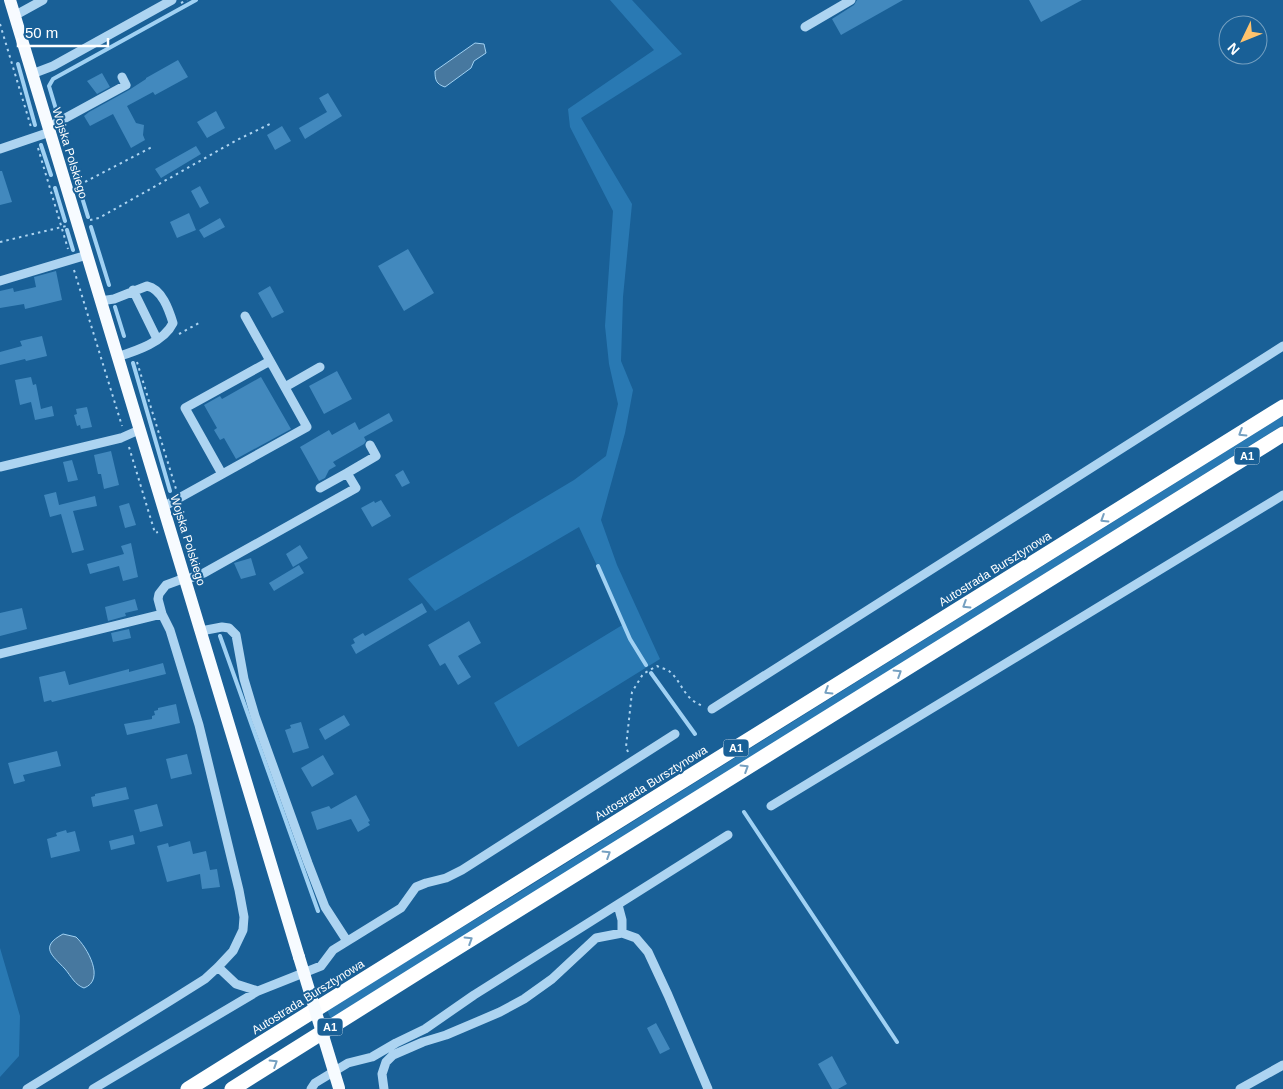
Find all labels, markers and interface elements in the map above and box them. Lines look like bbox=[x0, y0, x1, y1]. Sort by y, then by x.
scale bar bbox=[18, 15, 108, 47]
north arrow bbox=[1218, 15, 1268, 65]
text: 50 m bbox=[25, 24, 58, 41]
text: N bbox=[1224, 40, 1243, 58]
street label: Wojska Polskiego bbox=[49, 106, 91, 201]
one-way arrow bbox=[1238, 426, 1247, 436]
road number: A1 bbox=[1234, 448, 1260, 464]
street label: Wojska Polskiego bbox=[167, 493, 209, 588]
one-way arrow bbox=[1100, 512, 1109, 522]
street label: Autostrada Bursztynowa bbox=[936, 528, 1054, 609]
one-way arrow bbox=[962, 598, 971, 608]
one-way arrow bbox=[893, 670, 902, 680]
one-way arrow bbox=[824, 684, 833, 694]
road number: A1 bbox=[724, 740, 748, 756]
street label: Autostrada Bursztynowa bbox=[592, 742, 710, 823]
one-way arrow bbox=[740, 765, 749, 775]
one-way arrow bbox=[602, 851, 611, 860]
one-way arrow bbox=[464, 936, 473, 946]
street label: Autostrada Bursztynowa bbox=[249, 956, 367, 1037]
road number: A1 bbox=[318, 1019, 342, 1036]
one-way arrow bbox=[268, 1060, 277, 1069]

